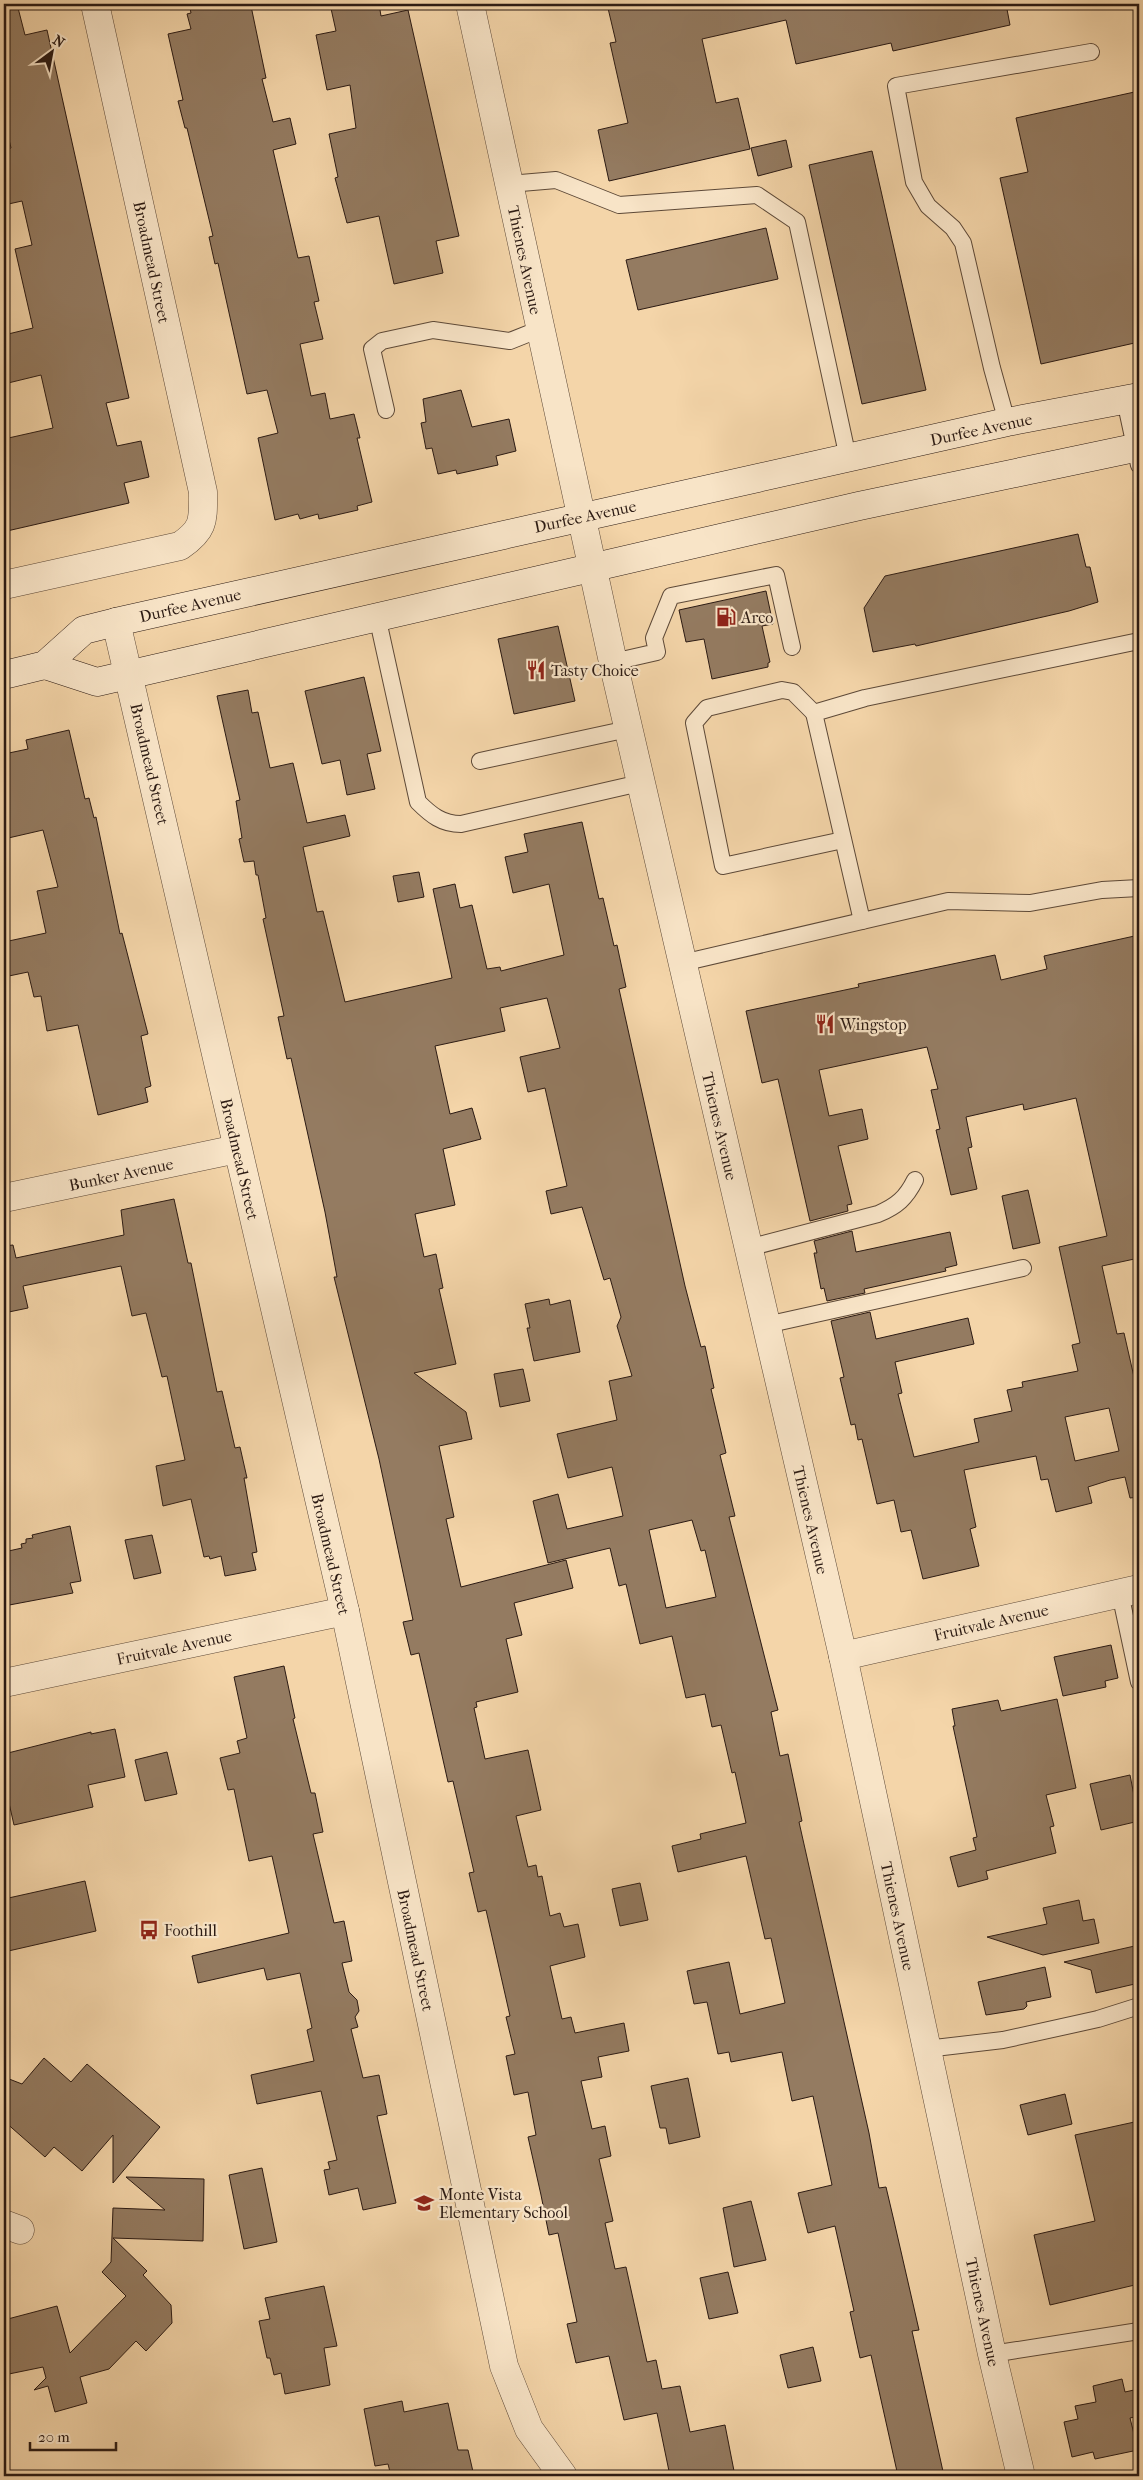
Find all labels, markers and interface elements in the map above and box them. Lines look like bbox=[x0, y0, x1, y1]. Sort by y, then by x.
north arrow bbox=[28, 28, 78, 78]
text: N bbox=[50, 31, 68, 52]
street label: Broadmead Street bbox=[129, 199, 174, 325]
street label: Thienes Avenue bbox=[504, 204, 545, 316]
street label: Durfee Avenue bbox=[928, 409, 1034, 450]
street label: Durfee Avenue bbox=[532, 496, 638, 537]
street label: Durfee Avenue bbox=[137, 585, 243, 626]
fuel station icon: Arco bbox=[715, 606, 737, 628]
place label: Arco bbox=[740, 608, 773, 627]
restaurant icon: Tasty Choice bbox=[525, 659, 547, 681]
place label: Tasty Choice bbox=[551, 661, 639, 680]
street label: Broadmead Street bbox=[126, 701, 173, 827]
restaurant icon: Wingstop bbox=[814, 1013, 836, 1035]
place label: Wingstop bbox=[839, 1015, 907, 1034]
street label: Thienes Avenue bbox=[698, 1070, 741, 1182]
street label: Broadmead Street bbox=[216, 1096, 263, 1222]
street label: Bunker Avenue bbox=[67, 1154, 175, 1195]
street label: Thienes Avenue bbox=[789, 1464, 832, 1576]
street label: Broadmead Street bbox=[307, 1491, 354, 1617]
street label: Fruitvale Avenue bbox=[932, 1600, 1051, 1645]
street label: Fruitvale Avenue bbox=[115, 1626, 234, 1669]
street label: Thienes Avenue bbox=[877, 1860, 918, 1972]
street label: Broadmead Street bbox=[393, 1887, 438, 2013]
bus stop icon: Foothill bbox=[138, 1919, 160, 1941]
place label: Foothill bbox=[164, 1921, 218, 1940]
place label: Monte Vista Elementary School bbox=[439, 2185, 568, 2222]
school or university icon: Monte Vista Elementary School bbox=[413, 2192, 435, 2214]
street label: Thienes Avenue bbox=[962, 2256, 1003, 2368]
scale bar bbox=[30, 2420, 116, 2452]
text: 20 m bbox=[38, 2428, 70, 2446]

